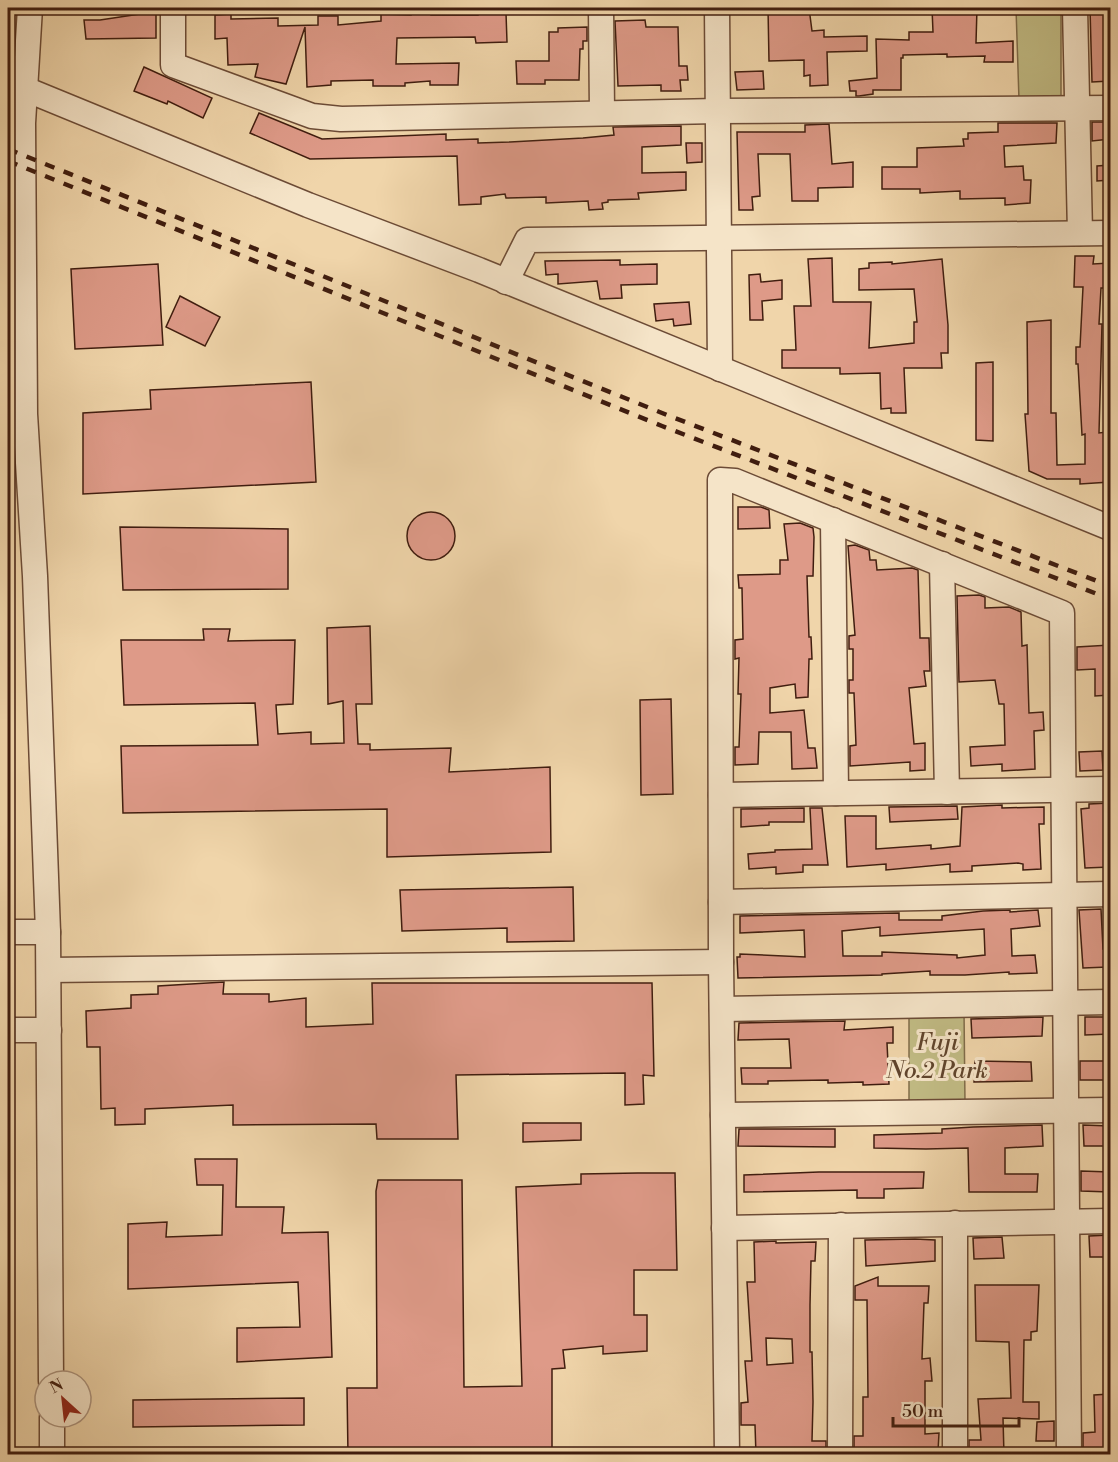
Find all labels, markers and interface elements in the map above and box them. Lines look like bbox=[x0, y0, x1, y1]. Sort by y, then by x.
park label: Fuji No.2 Park bbox=[885, 1028, 988, 1086]
north arrow bbox=[33, 1369, 93, 1429]
text: N bbox=[46, 1375, 67, 1398]
scale bar bbox=[893, 1390, 1019, 1428]
text: 50 m bbox=[902, 1400, 944, 1423]

